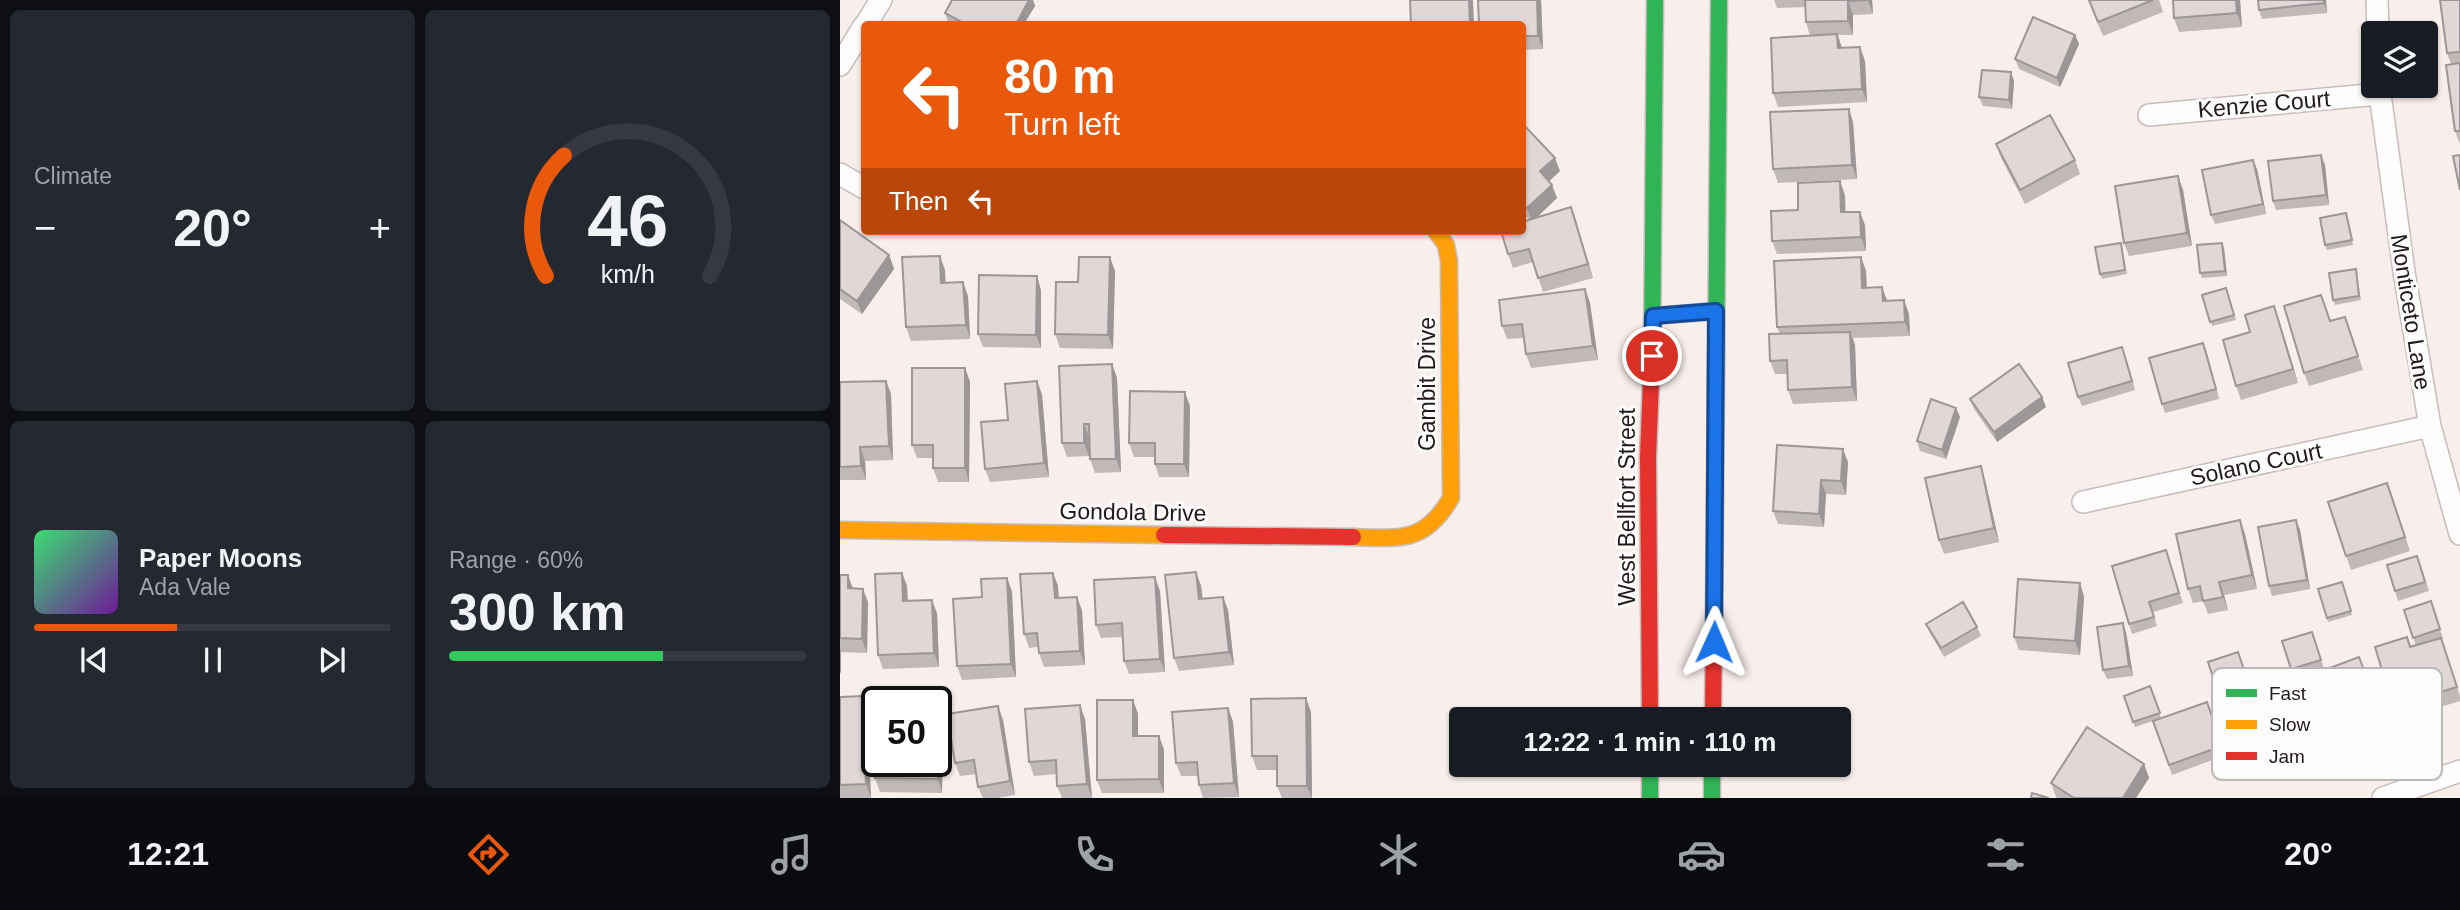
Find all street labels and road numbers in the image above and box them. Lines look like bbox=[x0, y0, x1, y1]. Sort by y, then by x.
street label: Kenzie Court bbox=[2197, 85, 2332, 123]
street label: Monticeto Lane bbox=[2386, 232, 2436, 392]
street label: Gambit Drive bbox=[1414, 317, 1440, 451]
street label: West Bellfort Street bbox=[1614, 408, 1640, 606]
street label: Solano Court bbox=[2188, 437, 2325, 491]
street label: Gondola Drive bbox=[1059, 498, 1207, 526]

